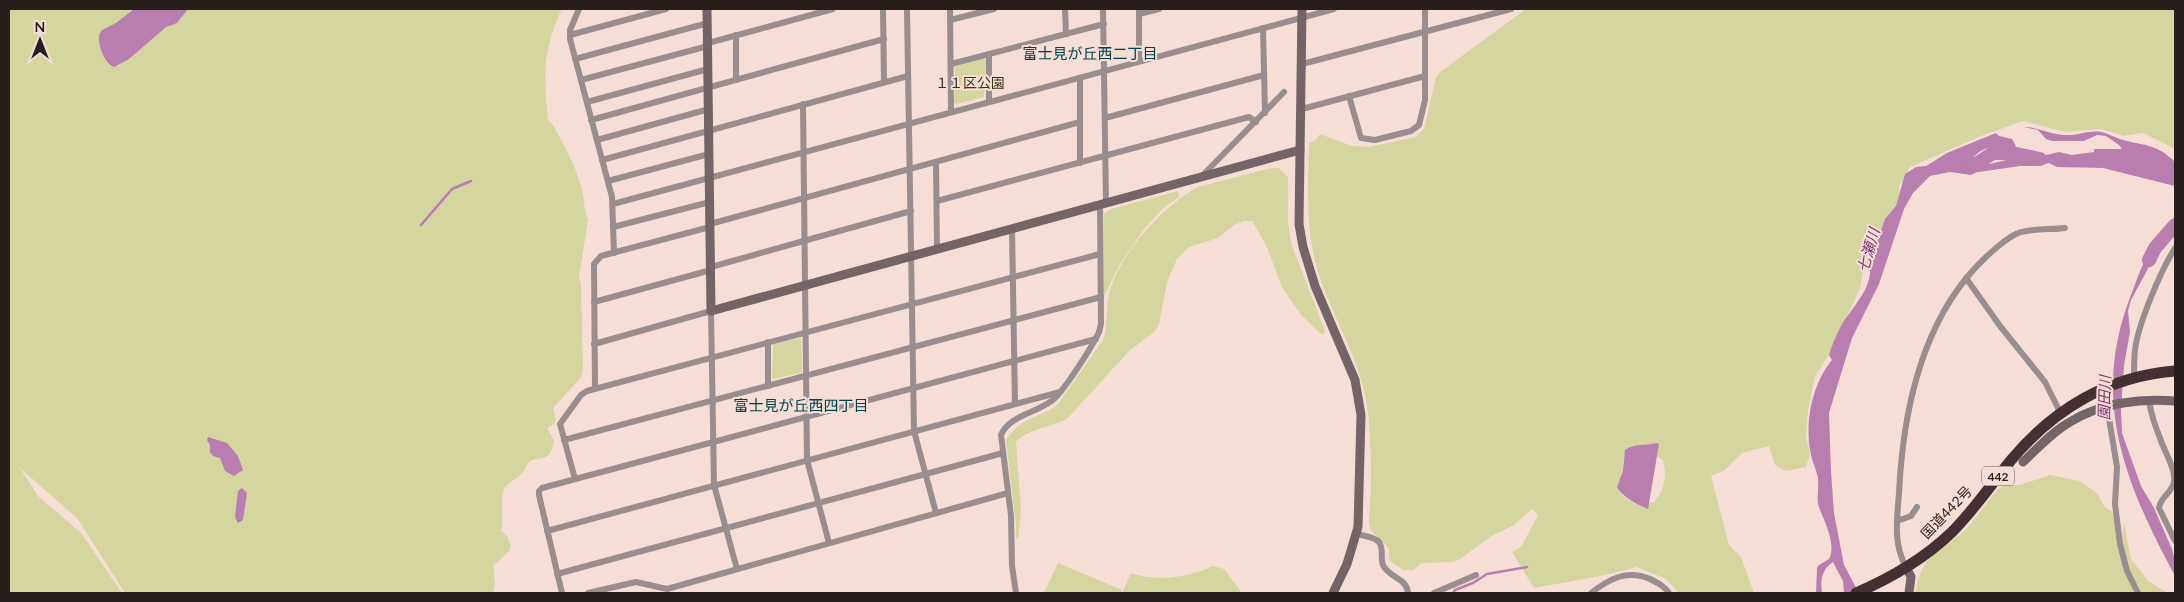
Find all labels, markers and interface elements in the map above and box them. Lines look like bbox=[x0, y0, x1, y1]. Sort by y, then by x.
north arrow bbox=[15, 15, 65, 65]
text: N bbox=[35, 18, 45, 35]
district label: 富士見が丘西二丁目 bbox=[1022, 44, 1158, 62]
park label: １１区公園 bbox=[935, 74, 1005, 91]
water label: 七瀬川 bbox=[1853, 224, 1883, 274]
water label: 園田川 bbox=[2095, 373, 2113, 421]
district label: 富士見が丘西四丁目 bbox=[733, 396, 869, 414]
road number: 442 bbox=[1982, 466, 2014, 486]
street label: 国道442号 bbox=[1917, 482, 1975, 542]

